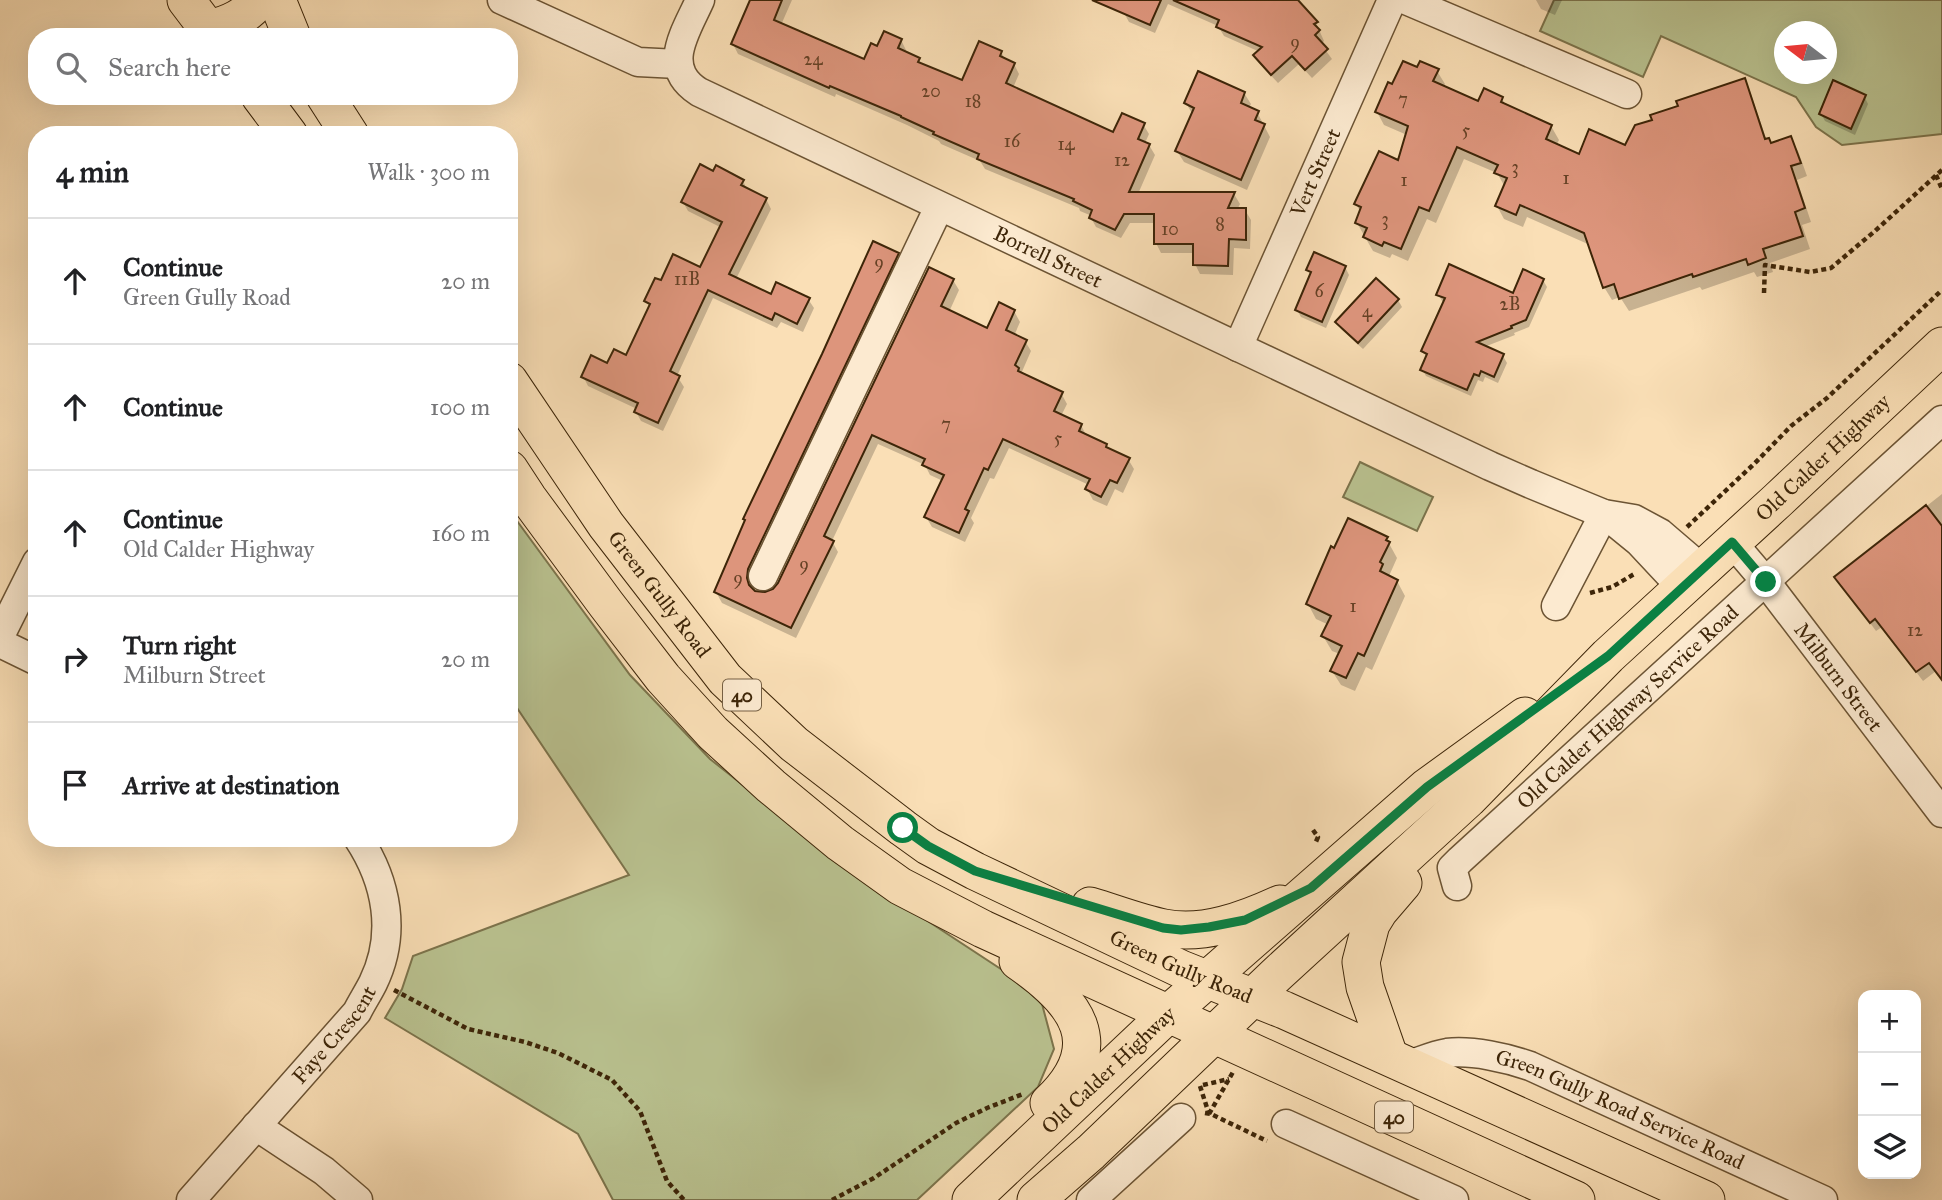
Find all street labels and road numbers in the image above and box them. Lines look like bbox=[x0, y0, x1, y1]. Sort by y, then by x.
street label: Vert Street bbox=[1284, 124, 1347, 222]
street label: Borrell Street bbox=[990, 220, 1107, 294]
street label: Old Calder Highway bbox=[1750, 388, 1896, 527]
street label: Green Gully Road bbox=[602, 526, 717, 663]
street label: Old Calder Highway Service Road bbox=[1511, 599, 1744, 815]
street label: Milburn Street bbox=[1789, 617, 1889, 737]
road number: 40 bbox=[723, 680, 761, 710]
street label: Green Gully Road bbox=[1105, 924, 1257, 1009]
street label: Faye Crescent bbox=[287, 981, 382, 1089]
street label: Old Calder Highway bbox=[1036, 1000, 1181, 1140]
street label: Green Gully Road Service Road bbox=[1493, 1044, 1749, 1175]
road number: 40 bbox=[1375, 1102, 1413, 1133]

